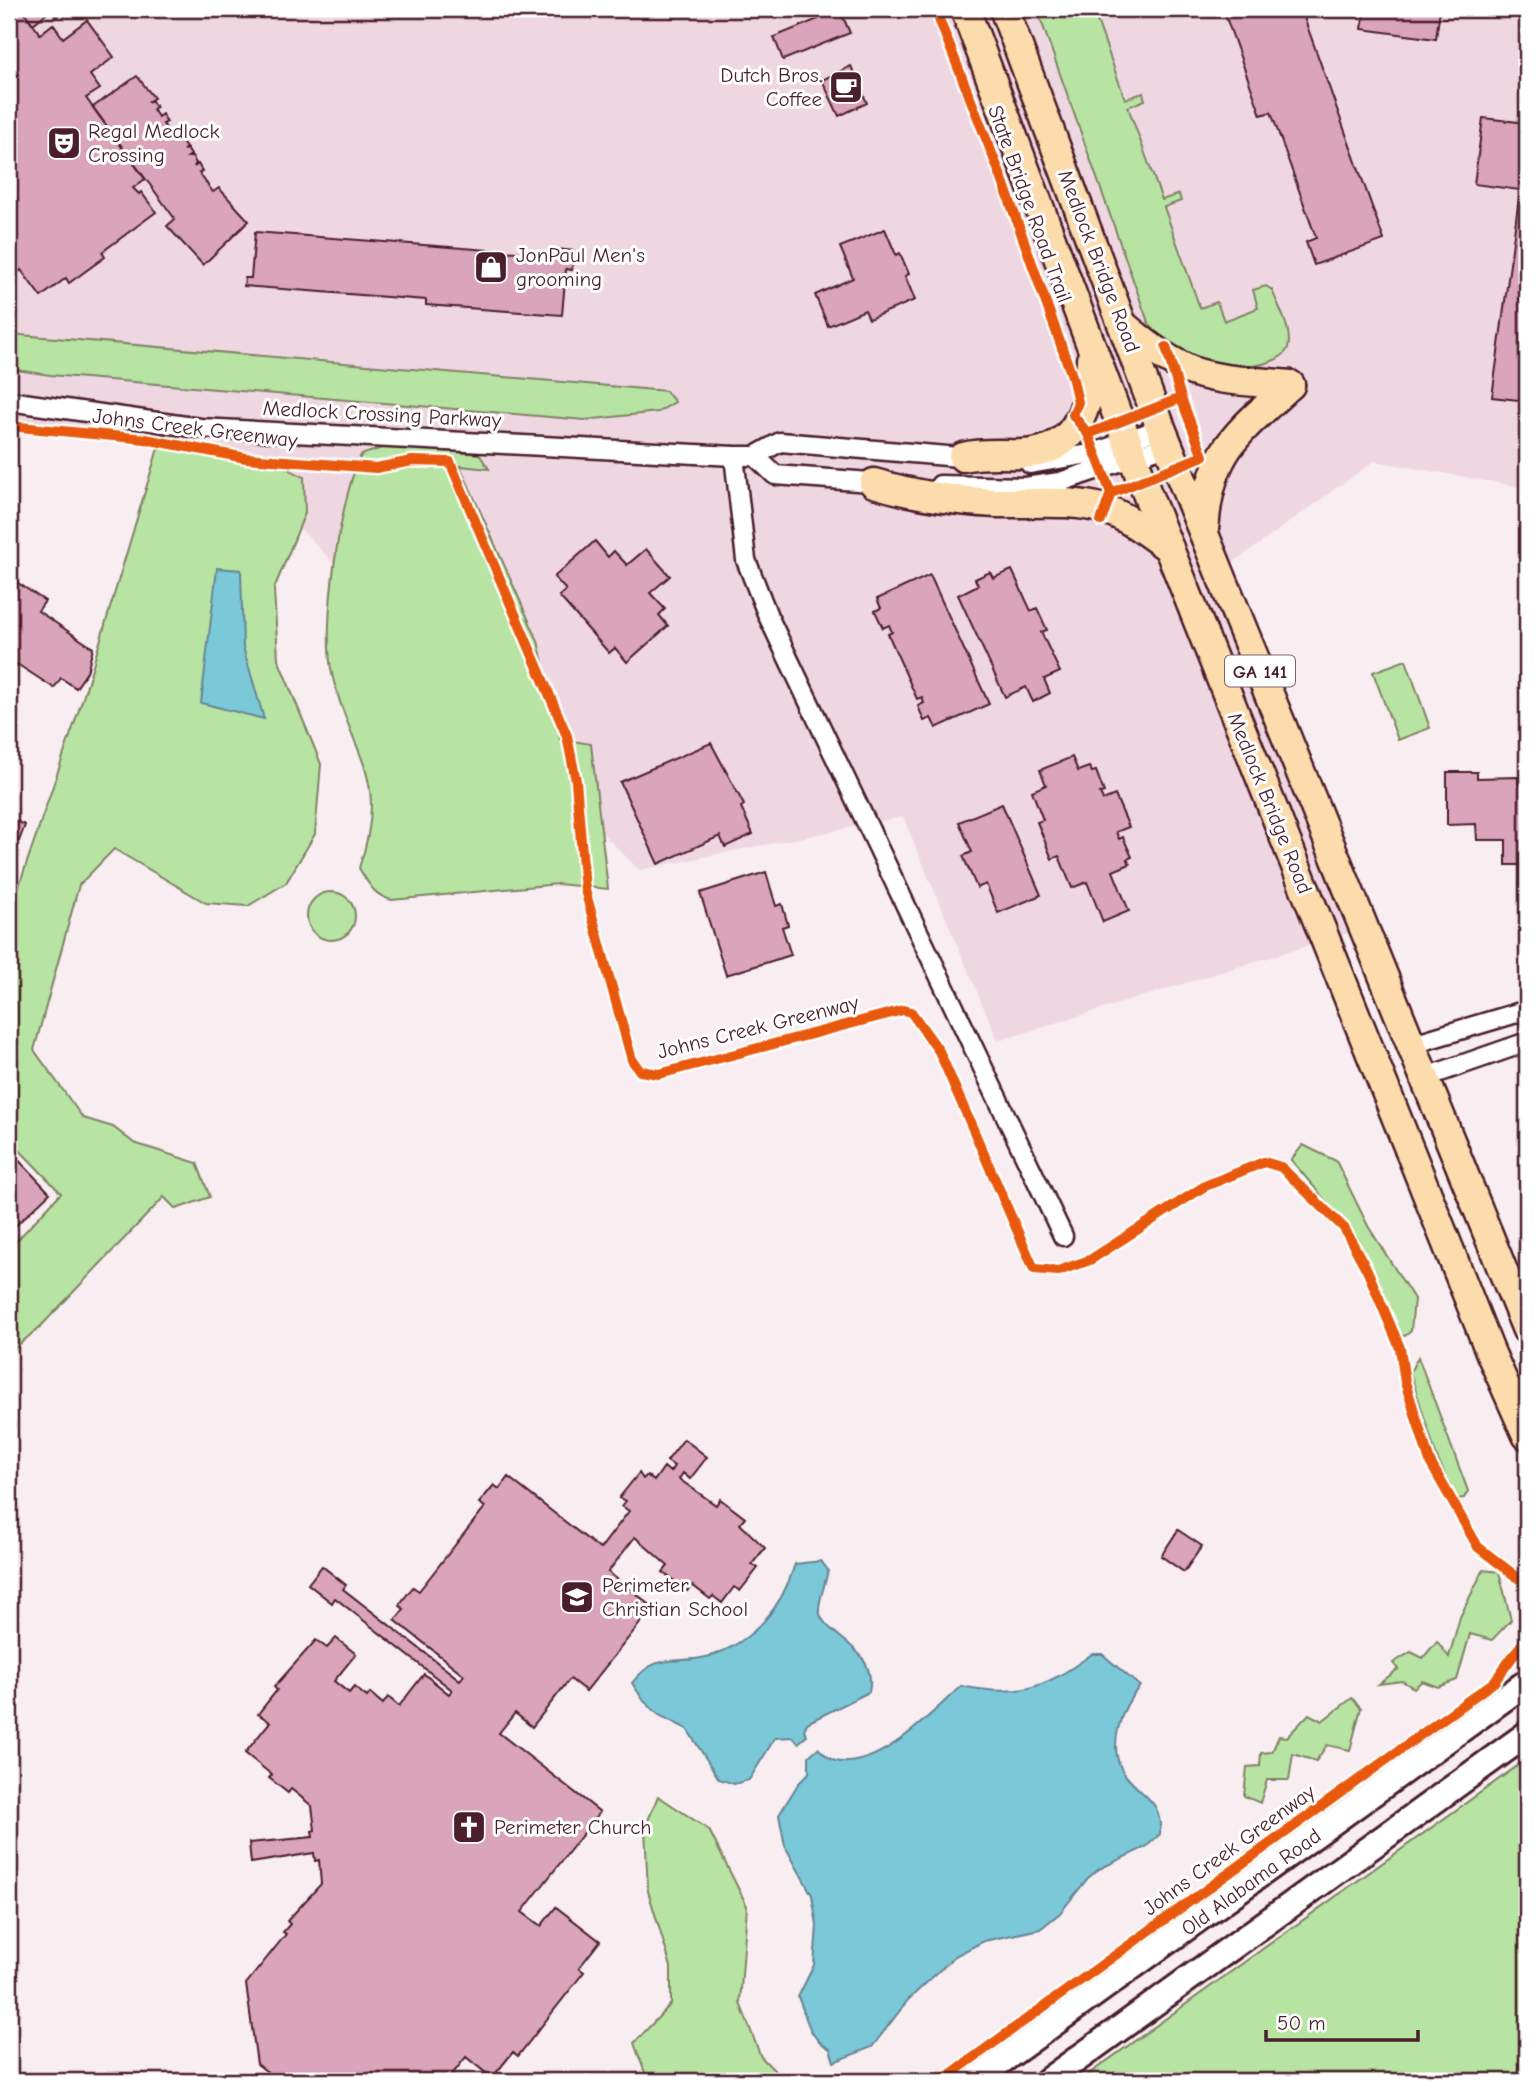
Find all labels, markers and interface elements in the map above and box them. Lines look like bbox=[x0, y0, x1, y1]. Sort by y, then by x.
place label: Dutch Bros. Coffee bbox=[720, 63, 822, 111]
cafe icon: Dutch Bros. Coffee bbox=[827, 68, 865, 106]
street label: State Bridge Road Trail bbox=[983, 102, 1077, 306]
place label: Regal Medlock Crossing bbox=[88, 119, 220, 167]
theatre icon: Regal Medlock Crossing bbox=[45, 124, 83, 162]
street label: Medlock Bridge Road bbox=[1053, 166, 1145, 356]
place label: JonPaul Men's grooming bbox=[516, 243, 645, 291]
shop icon: JonPaul Men's grooming bbox=[472, 248, 510, 286]
street label: Medlock Crossing Parkway bbox=[262, 396, 502, 432]
street label: Johns Creek Greenway bbox=[91, 404, 299, 453]
road number: GA 141 bbox=[1225, 656, 1295, 686]
street label: Medlock Bridge Road bbox=[1223, 709, 1317, 897]
street label: Johns Creek Greenway bbox=[655, 990, 862, 1064]
place label: Perimeter Christian School bbox=[602, 1573, 748, 1621]
school or university icon: Perimeter Christian School bbox=[558, 1578, 596, 1616]
street label: Johns Creek Greenway bbox=[1138, 1779, 1320, 1920]
church icon: Perimeter Church bbox=[450, 1808, 488, 1846]
place label: Perimeter Church bbox=[494, 1815, 652, 1839]
street label: Old Alabama Road bbox=[1177, 1823, 1325, 1941]
scale bar bbox=[1266, 1999, 1419, 2043]
text: 50 m bbox=[1277, 2011, 1326, 2035]

